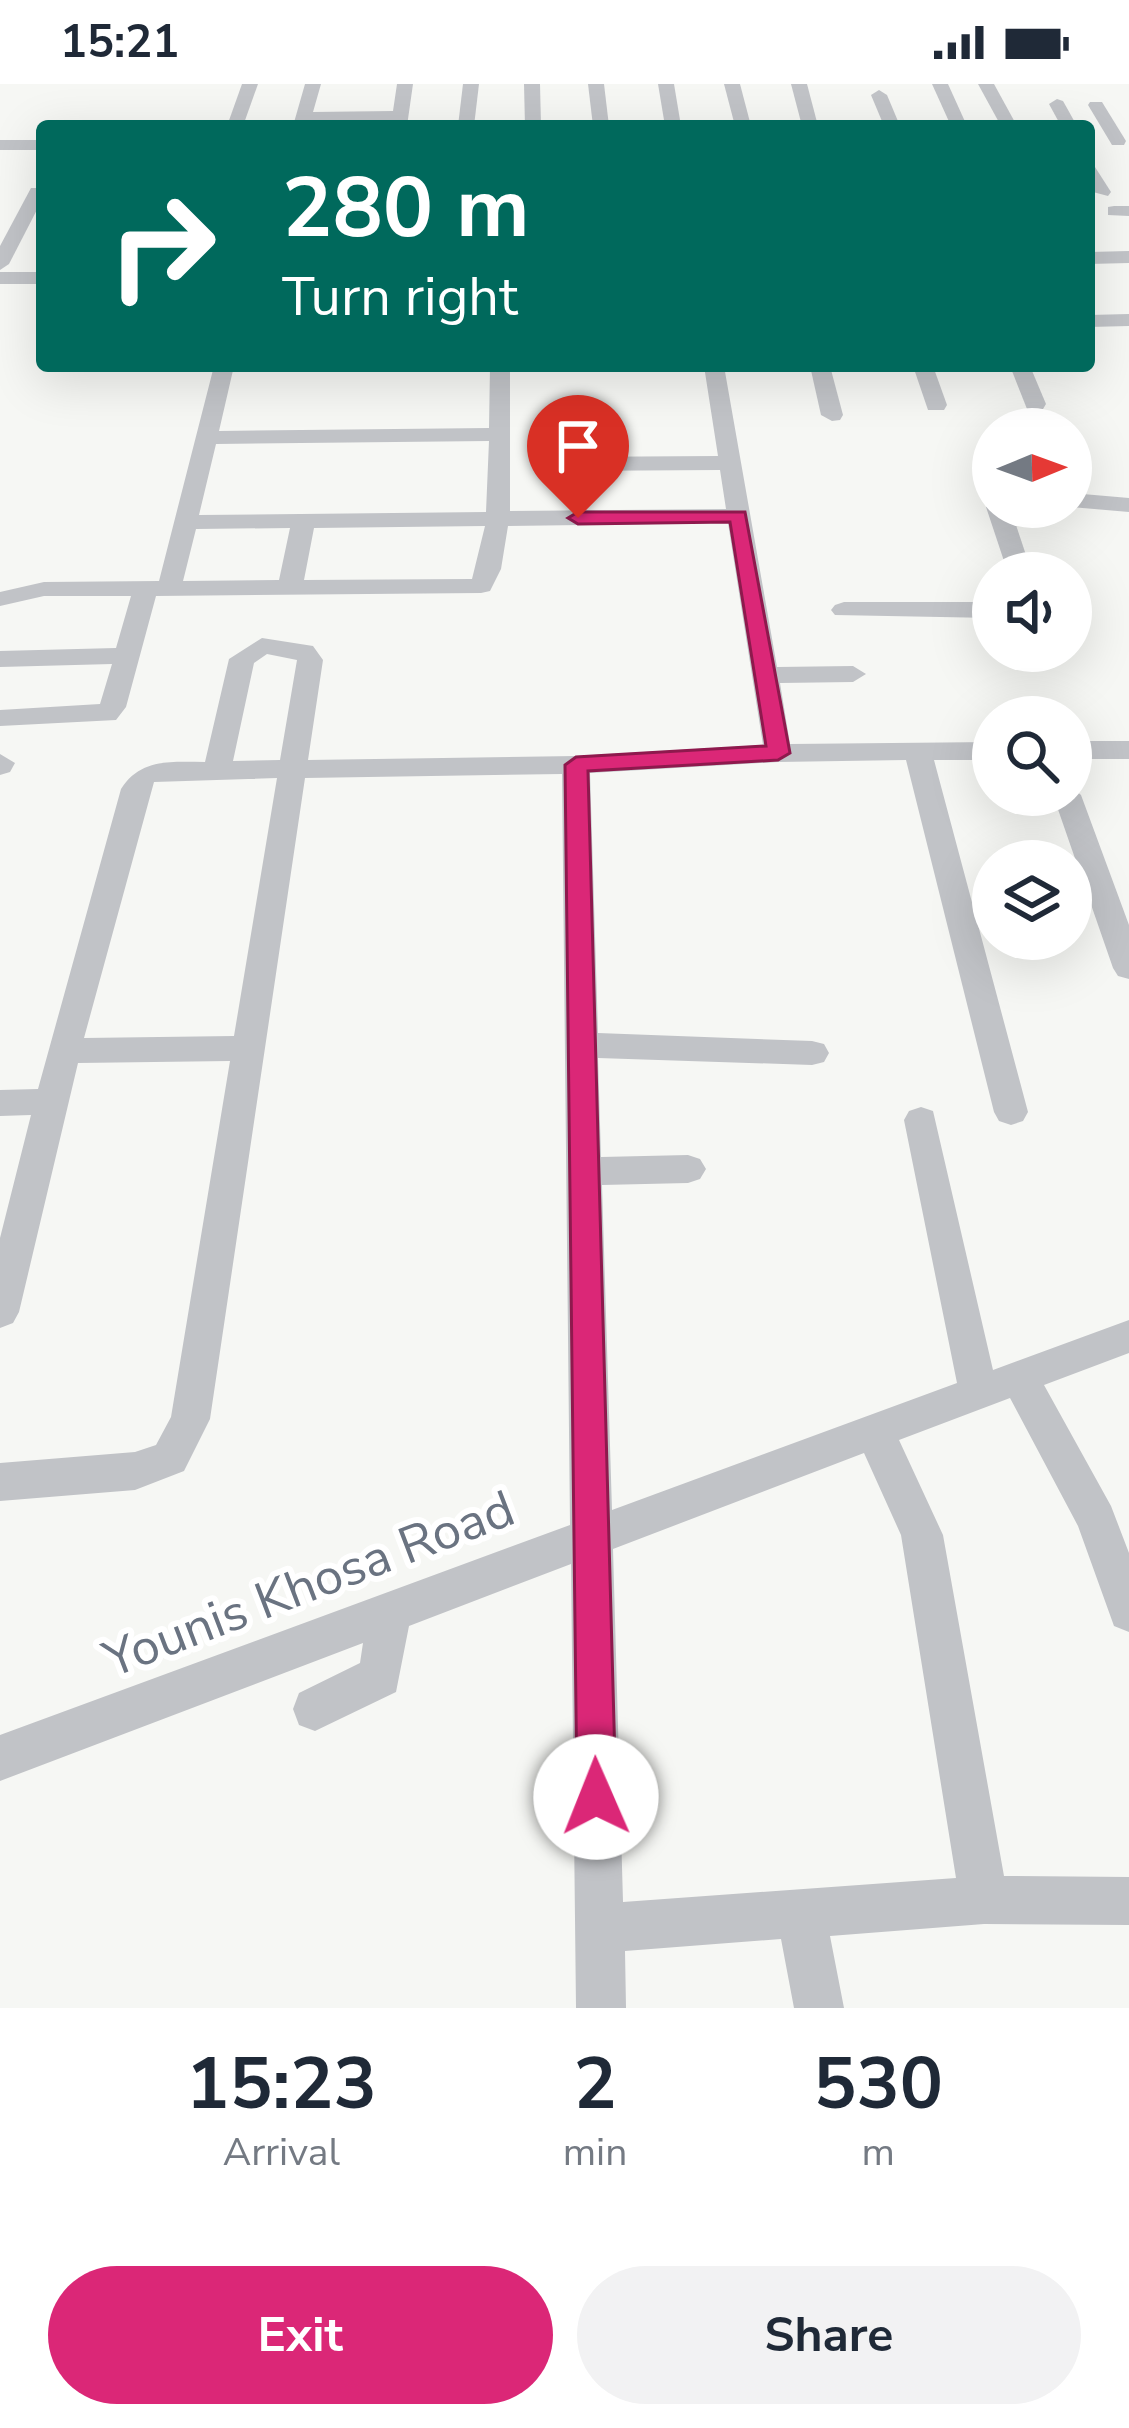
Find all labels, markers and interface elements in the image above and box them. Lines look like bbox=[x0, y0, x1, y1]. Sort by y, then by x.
text: 15:21 bbox=[60, 12, 179, 73]
text: 280 m bbox=[282, 151, 530, 266]
icon: right bbox=[84, 168, 240, 324]
text: Turn right bbox=[282, 260, 518, 334]
pin bbox=[527, 395, 629, 518]
north arrow bbox=[972, 408, 1092, 528]
map controls bbox=[972, 408, 1092, 960]
icon: arrive bbox=[545, 413, 611, 479]
button: sound bbox=[972, 552, 1092, 672]
button: search bbox=[972, 696, 1092, 816]
button: layers bbox=[972, 840, 1092, 960]
street label: Younis Khosa Road bbox=[93, 1474, 524, 1695]
position arrow bbox=[533, 1734, 659, 1860]
text: 15:23 bbox=[186, 2035, 377, 2133]
text: 2 bbox=[573, 2035, 617, 2133]
text: 530 bbox=[813, 2035, 943, 2133]
text: Arrival bbox=[223, 2126, 340, 2179]
text: min bbox=[563, 2126, 627, 2179]
text: m bbox=[861, 2126, 895, 2179]
button: Exit bbox=[48, 2266, 553, 2404]
button: Share bbox=[577, 2266, 1081, 2404]

